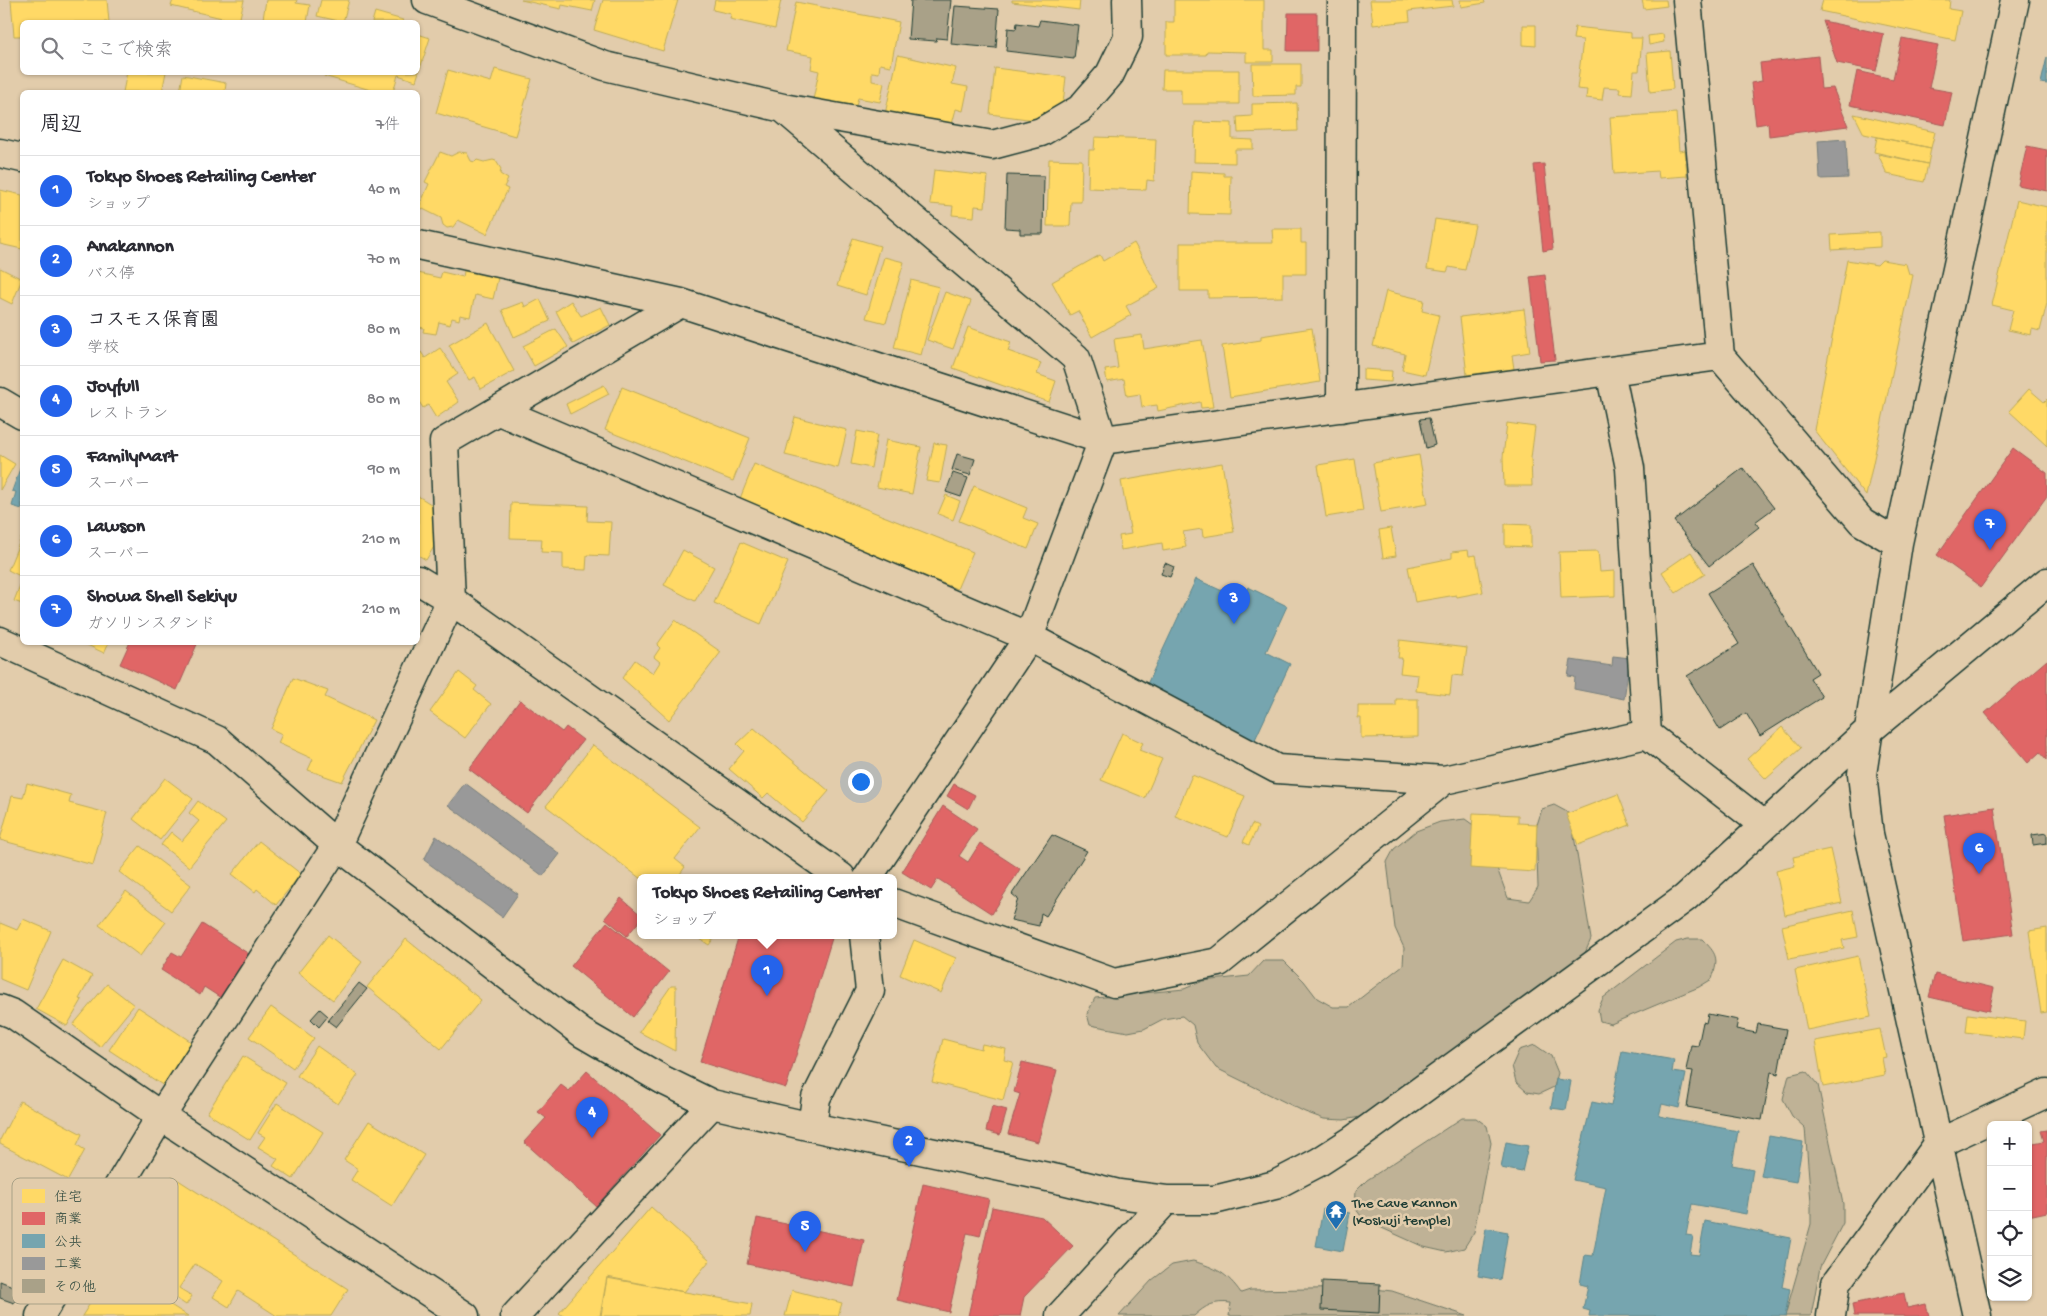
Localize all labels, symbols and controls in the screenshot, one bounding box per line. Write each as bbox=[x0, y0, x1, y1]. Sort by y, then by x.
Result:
search box bbox=[20, 20, 420, 75]
icon: search bbox=[38, 34, 66, 62]
text: ここで検索 bbox=[78, 40, 173, 63]
text: 周辺 bbox=[40, 114, 82, 139]
text: 7件 bbox=[376, 117, 400, 136]
text: Tokyo Shoes Retailing Center bbox=[87, 166, 315, 189]
text: 1 bbox=[53, 181, 59, 200]
text: 40 m bbox=[368, 181, 400, 200]
text: ショップ bbox=[87, 196, 150, 215]
text: Anakannon bbox=[87, 236, 174, 259]
text: 2 bbox=[52, 251, 60, 270]
text: 70 m bbox=[367, 251, 400, 270]
text: バス停 bbox=[87, 266, 135, 285]
text: コスモス保育園 bbox=[87, 310, 219, 333]
text: 3 bbox=[52, 321, 60, 340]
text: 80 m bbox=[367, 321, 400, 340]
text: 学校 bbox=[87, 340, 119, 359]
text: Joyfull bbox=[87, 376, 139, 399]
text: 4 bbox=[52, 391, 60, 410]
text: 80 m bbox=[367, 391, 400, 410]
text: レストラン bbox=[87, 406, 168, 425]
text: FamilyMart bbox=[87, 446, 177, 469]
text: 5 bbox=[52, 461, 60, 480]
text: 90 m bbox=[368, 461, 400, 480]
text: スーパー bbox=[87, 476, 150, 495]
pin: 7 bbox=[1974, 509, 2006, 550]
text: Lawson bbox=[87, 516, 145, 539]
text: 6 bbox=[52, 531, 60, 550]
text: 210 m bbox=[361, 531, 400, 550]
text: スーパー bbox=[87, 546, 150, 565]
pin: 3 bbox=[1218, 583, 1250, 624]
text: Showa Shell Sekiyu bbox=[87, 586, 237, 609]
text: 7 bbox=[52, 601, 60, 620]
text: 210 m bbox=[361, 601, 400, 620]
text: ガソリンスタンド bbox=[87, 616, 215, 635]
your location bbox=[848, 769, 874, 795]
pin: 6 bbox=[1963, 833, 1995, 874]
popup bbox=[637, 874, 897, 939]
text: Tokyo Shoes Retailing Center bbox=[653, 882, 881, 905]
text: ショップ bbox=[653, 912, 716, 931]
pin: 1 bbox=[751, 955, 783, 996]
pin: 4 bbox=[576, 1097, 608, 1138]
map controls bbox=[1987, 1121, 2032, 1301]
button: + bbox=[1987, 1121, 2032, 1166]
pin: 2 bbox=[893, 1126, 925, 1167]
button: − bbox=[1987, 1166, 2032, 1211]
legend bbox=[12, 1178, 178, 1304]
text: 住宅 bbox=[54, 1190, 82, 1207]
place label: The Cave Kannon (Koshuji temple) bbox=[1351, 1195, 1457, 1230]
temple icon: The Cave Kannon (Koshuji temple) bbox=[1324, 1199, 1348, 1230]
pin: 5 bbox=[789, 1211, 821, 1252]
button: locate bbox=[1987, 1211, 2032, 1256]
text: 商業 bbox=[54, 1212, 82, 1229]
text: 公共 bbox=[54, 1235, 82, 1252]
button: layers bbox=[1987, 1256, 2032, 1301]
text: 工業 bbox=[54, 1257, 82, 1274]
text: その他 bbox=[54, 1280, 96, 1297]

